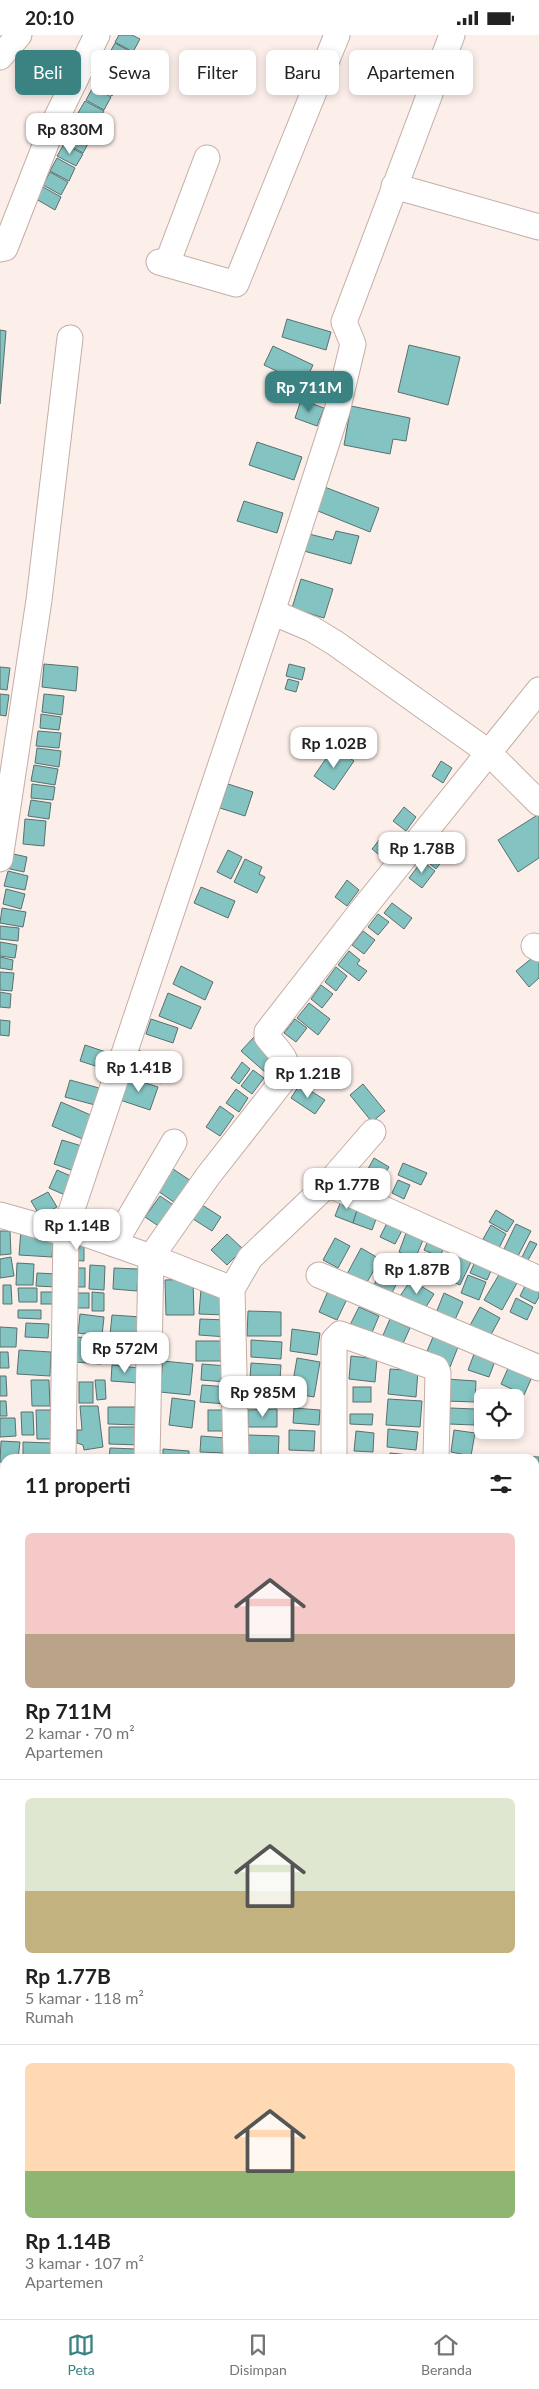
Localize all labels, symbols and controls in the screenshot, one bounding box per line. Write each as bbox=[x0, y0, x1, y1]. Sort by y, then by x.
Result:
text: 20:10 bbox=[25, 6, 74, 29]
chip: Beli bbox=[15, 50, 81, 95]
chip: Sewa bbox=[91, 50, 169, 95]
chip: Filter bbox=[179, 50, 256, 95]
chip: Baru bbox=[266, 50, 339, 95]
chip: Apartemen bbox=[349, 50, 473, 95]
pin: Rp 830M bbox=[24, 113, 116, 155]
text: Rp 830M bbox=[37, 119, 103, 138]
pin: Rp 711M bbox=[263, 371, 355, 413]
text: Rp 711M bbox=[276, 377, 342, 396]
pin: Rp 1.02B bbox=[282, 727, 386, 769]
text: Rp 1.02B bbox=[301, 733, 367, 752]
pin: Rp 1.78B bbox=[370, 831, 474, 874]
text: Rp 1.78B bbox=[389, 838, 455, 857]
pin: Rp 1.41B bbox=[87, 1051, 191, 1093]
text: Rp 1.41B bbox=[106, 1057, 172, 1076]
pin: Rp 1.21B bbox=[256, 1057, 360, 1099]
text: Rp 1.21B bbox=[275, 1063, 341, 1082]
pin: Rp 1.77B bbox=[295, 1167, 399, 1210]
text: Rp 1.77B bbox=[314, 1174, 380, 1193]
pin: Rp 1.14B bbox=[25, 1209, 129, 1251]
text: Rp 1.14B bbox=[44, 1215, 110, 1234]
pin: Rp 1.87B bbox=[365, 1253, 469, 1295]
text: Rp 1.87B bbox=[384, 1259, 450, 1278]
pin: Rp 572M bbox=[79, 1331, 171, 1374]
text: Rp 572M bbox=[92, 1338, 158, 1357]
pin: Rp 985M bbox=[217, 1375, 309, 1418]
text: Rp 985M bbox=[230, 1382, 296, 1401]
map controls bbox=[474, 1389, 524, 1439]
button: locate bbox=[474, 1389, 524, 1439]
icon: filters bbox=[487, 1470, 515, 1498]
text: 11 properti bbox=[25, 1472, 130, 1497]
icon: home bbox=[225, 1565, 315, 1655]
text: Rp 711M bbox=[25, 1698, 112, 1723]
text: 2 kamar · 70 m² bbox=[25, 1723, 135, 1742]
text: Apartemen bbox=[25, 1742, 103, 1761]
icon: home bbox=[225, 1831, 315, 1921]
text: Rp 1.77B bbox=[25, 1963, 111, 1988]
text: 5 kamar · 118 m² bbox=[25, 1988, 144, 2007]
text: Rumah bbox=[25, 2007, 74, 2026]
icon: home bbox=[225, 2096, 315, 2186]
text: Rp 1.14B bbox=[25, 2228, 111, 2253]
text: 3 kamar · 107 m² bbox=[25, 2253, 144, 2272]
text: Apartemen bbox=[25, 2272, 103, 2291]
tab: Peta bbox=[67, 2331, 95, 2378]
tab: Disimpan bbox=[229, 2331, 287, 2378]
tab: Beranda bbox=[421, 2331, 472, 2378]

